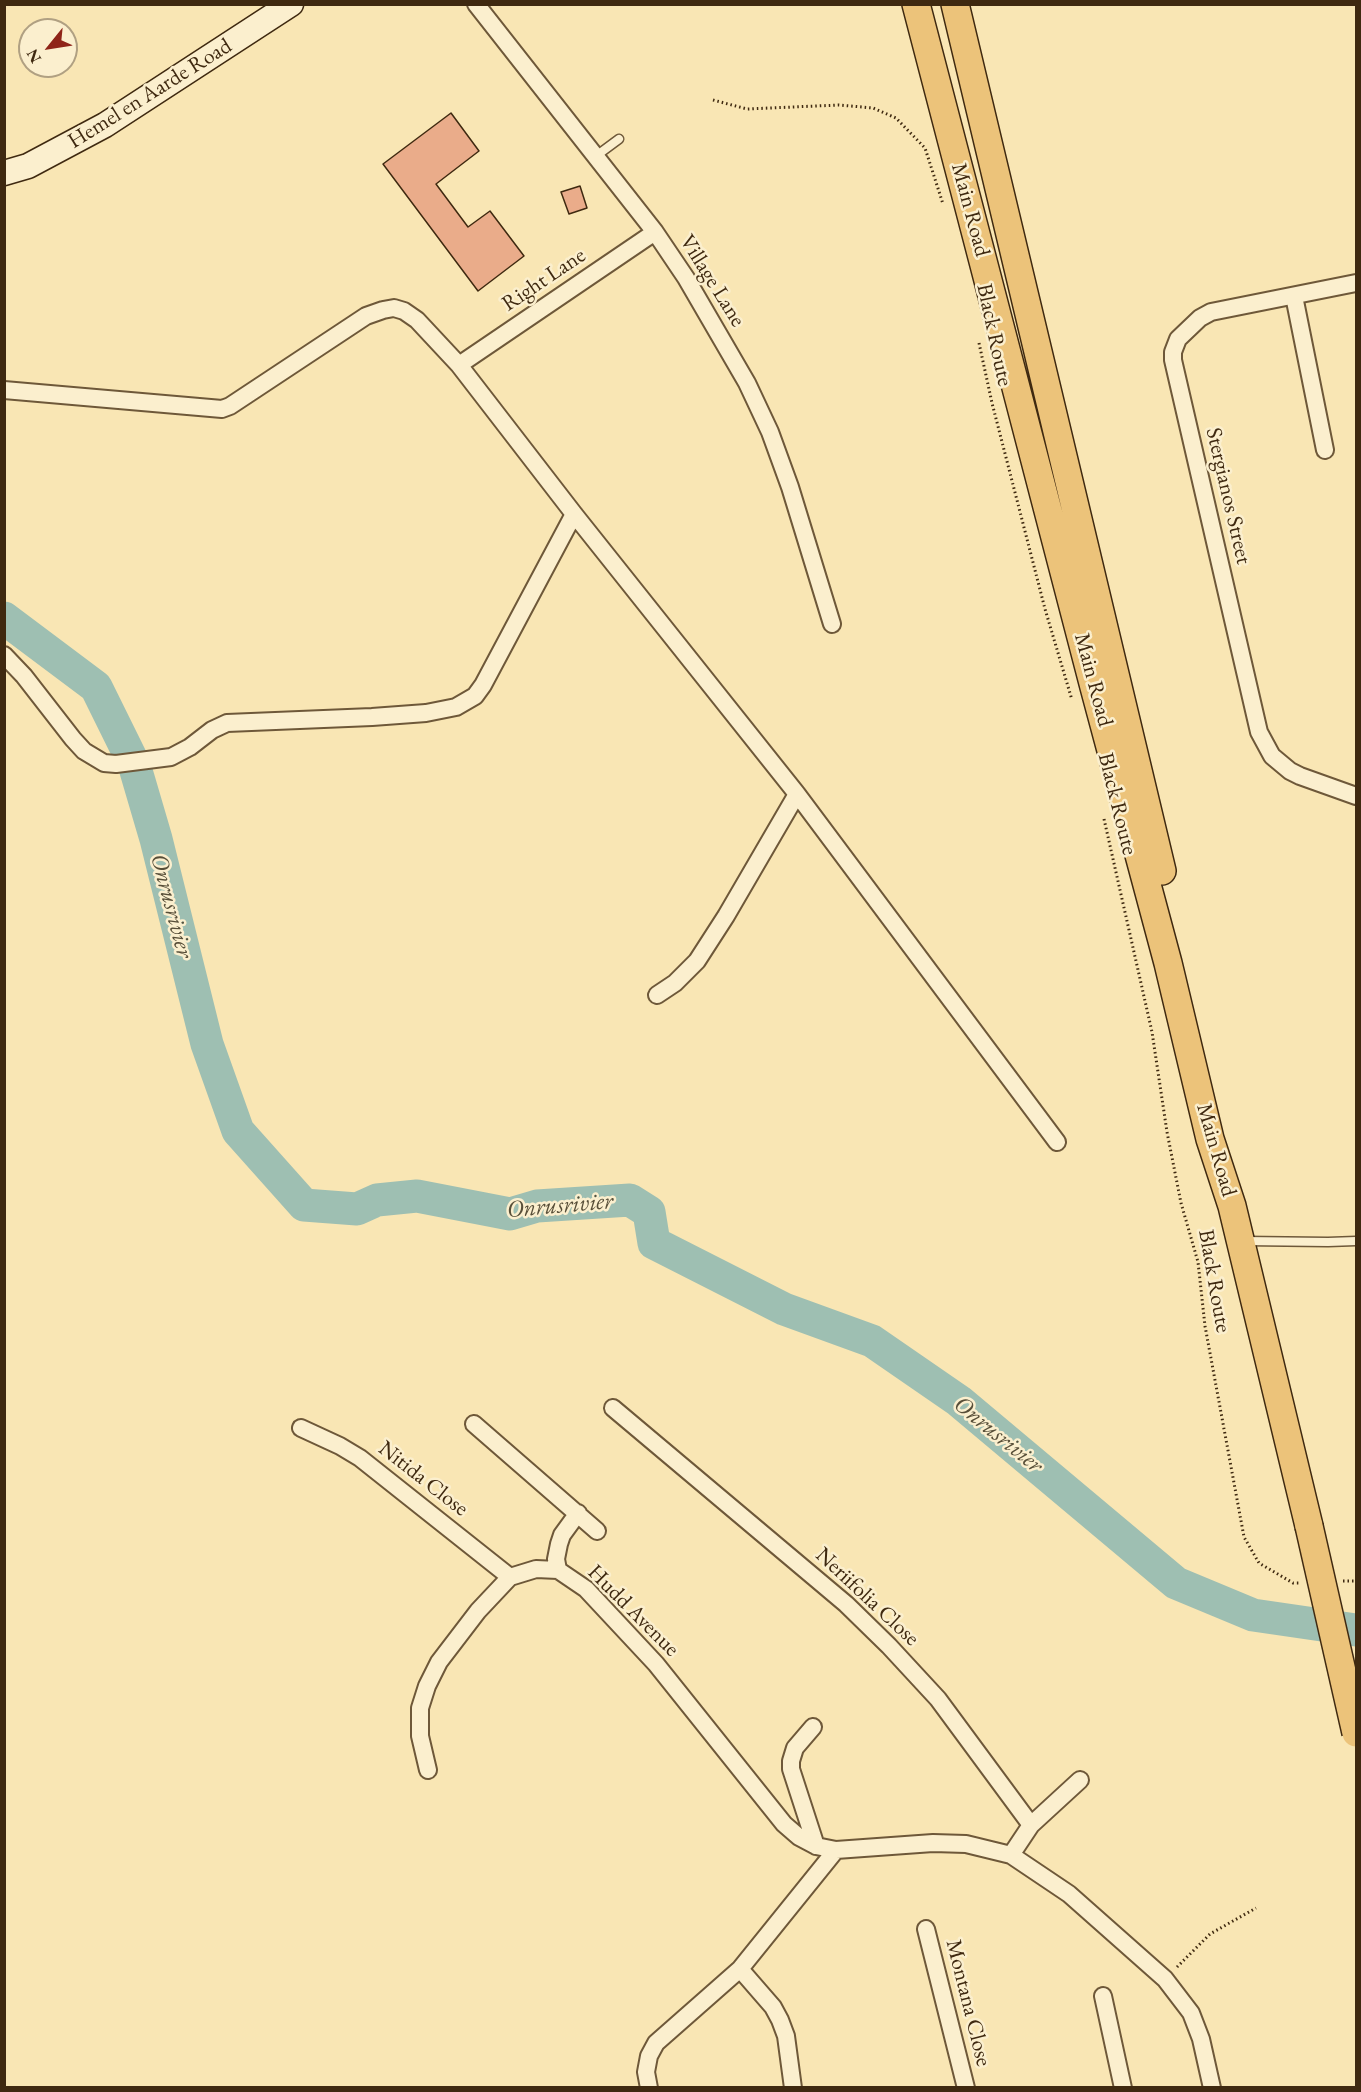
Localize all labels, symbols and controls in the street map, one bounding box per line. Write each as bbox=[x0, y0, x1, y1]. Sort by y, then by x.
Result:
north arrow bbox=[18, 18, 78, 78]
street label: Hemel en Aarde Road bbox=[63, 33, 237, 155]
text: N bbox=[21, 45, 46, 67]
street label: Main Road bbox=[945, 160, 995, 260]
street label: Village Lane bbox=[673, 230, 751, 332]
street label: Right Lane bbox=[497, 242, 591, 318]
street label: Black Route bbox=[970, 281, 1018, 389]
street label: Stergianos Street bbox=[1199, 425, 1257, 567]
street label: Main Road bbox=[1068, 630, 1118, 730]
street label: Black Route bbox=[1092, 750, 1142, 858]
water label: Onrusrivier bbox=[143, 851, 199, 961]
street label: Main Road bbox=[1190, 1100, 1242, 1200]
water label: Onrusrivier bbox=[506, 1187, 614, 1225]
street label: Black Route bbox=[1192, 1227, 1236, 1335]
water label: Onrusrivier bbox=[948, 1390, 1048, 1480]
street label: Nitida Close bbox=[373, 1436, 473, 1522]
street label: Neriifolia Close bbox=[810, 1542, 924, 1652]
street label: Hudd Avenue bbox=[582, 1560, 684, 1662]
street label: Montana Close bbox=[939, 1937, 997, 2069]

